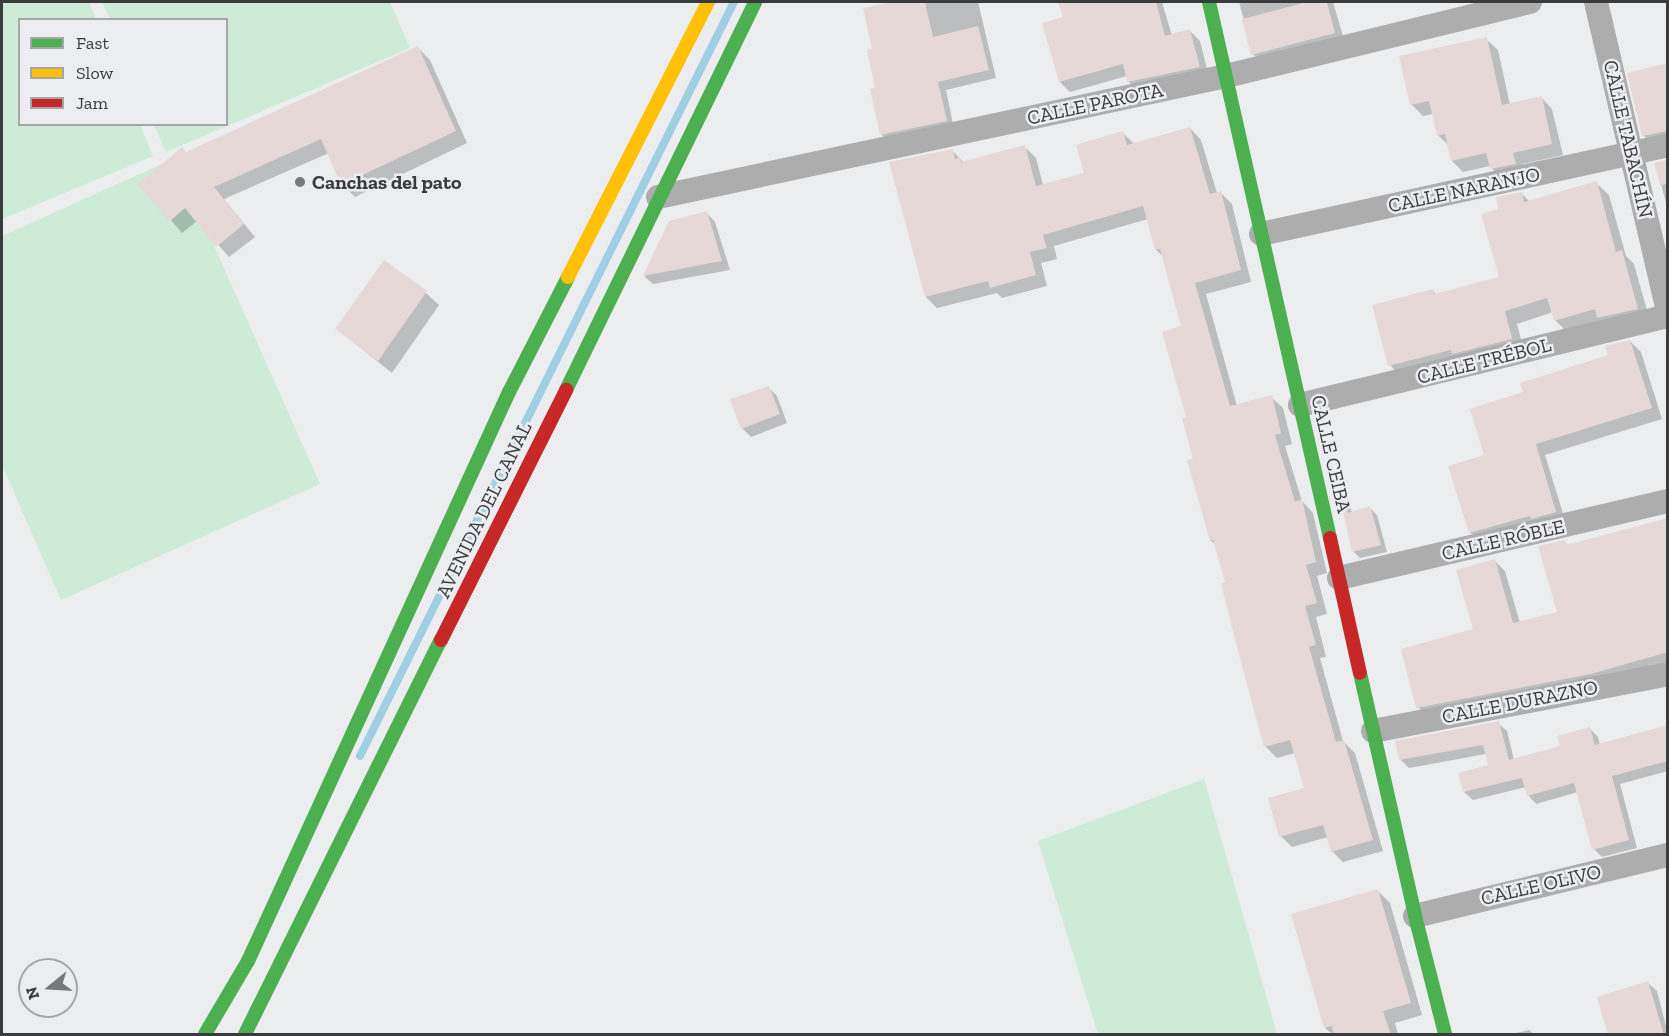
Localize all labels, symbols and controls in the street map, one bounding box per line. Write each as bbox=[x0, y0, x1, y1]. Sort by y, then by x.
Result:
legend bbox=[18, 18, 228, 126]
text: Fast bbox=[76, 32, 109, 54]
street label: CALLE TABACHÍN bbox=[1598, 58, 1658, 220]
text: Slow bbox=[76, 62, 113, 84]
street label: CALLE PAROTA bbox=[1025, 78, 1165, 130]
text: Jam bbox=[76, 92, 108, 114]
street label: CALLE NARANJO bbox=[1386, 162, 1542, 218]
place label: Canchas del pato bbox=[312, 170, 461, 194]
marker: Canchas del pato bbox=[293, 175, 307, 189]
street label: CALLE TRÉBOL bbox=[1414, 333, 1554, 389]
street label: CALLE CEIBA bbox=[1306, 393, 1356, 515]
street label: AVENIDA DEL CANAL bbox=[431, 418, 537, 602]
street label: CALLE RÓBLE bbox=[1439, 514, 1567, 566]
street label: CALLE DURAZNO bbox=[1440, 675, 1600, 729]
street label: CALLE OLIVO bbox=[1479, 860, 1603, 910]
north arrow bbox=[18, 958, 78, 1018]
text: N bbox=[21, 984, 43, 1002]

